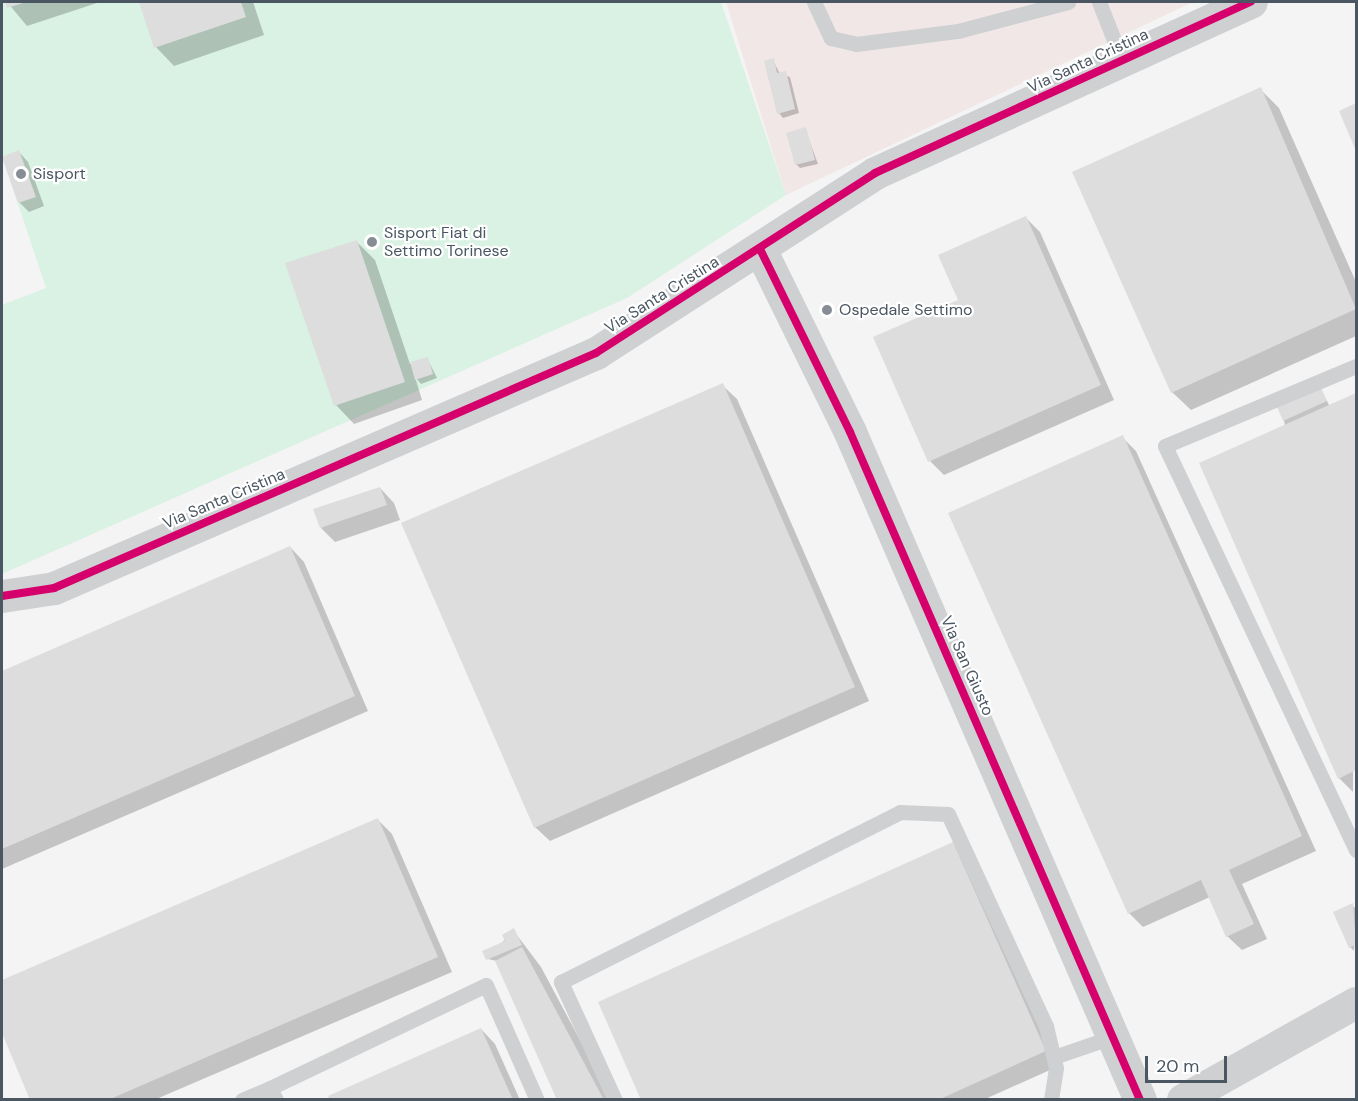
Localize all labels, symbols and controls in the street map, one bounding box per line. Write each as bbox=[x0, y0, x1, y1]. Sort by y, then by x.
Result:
street label: Via Santa Cristina bbox=[1025, 25, 1151, 97]
place label: Sisport bbox=[33, 164, 86, 184]
marker: Sisport bbox=[14, 167, 28, 181]
place label: Sisport Fiat di Settimo Torinese bbox=[384, 223, 509, 261]
marker: Sisport Fiat di Settimo Torinese bbox=[365, 235, 379, 249]
street label: Via Santa Cristina bbox=[601, 252, 723, 338]
place label: Ospedale Settimo bbox=[839, 300, 972, 320]
marker: Ospedale Settimo bbox=[820, 303, 834, 317]
street label: Via Santa Cristina bbox=[160, 465, 288, 533]
street label: Via San Giusto bbox=[936, 613, 998, 719]
scale bar bbox=[1148, 1044, 1230, 1082]
text: 20 m bbox=[1156, 1054, 1199, 1078]

